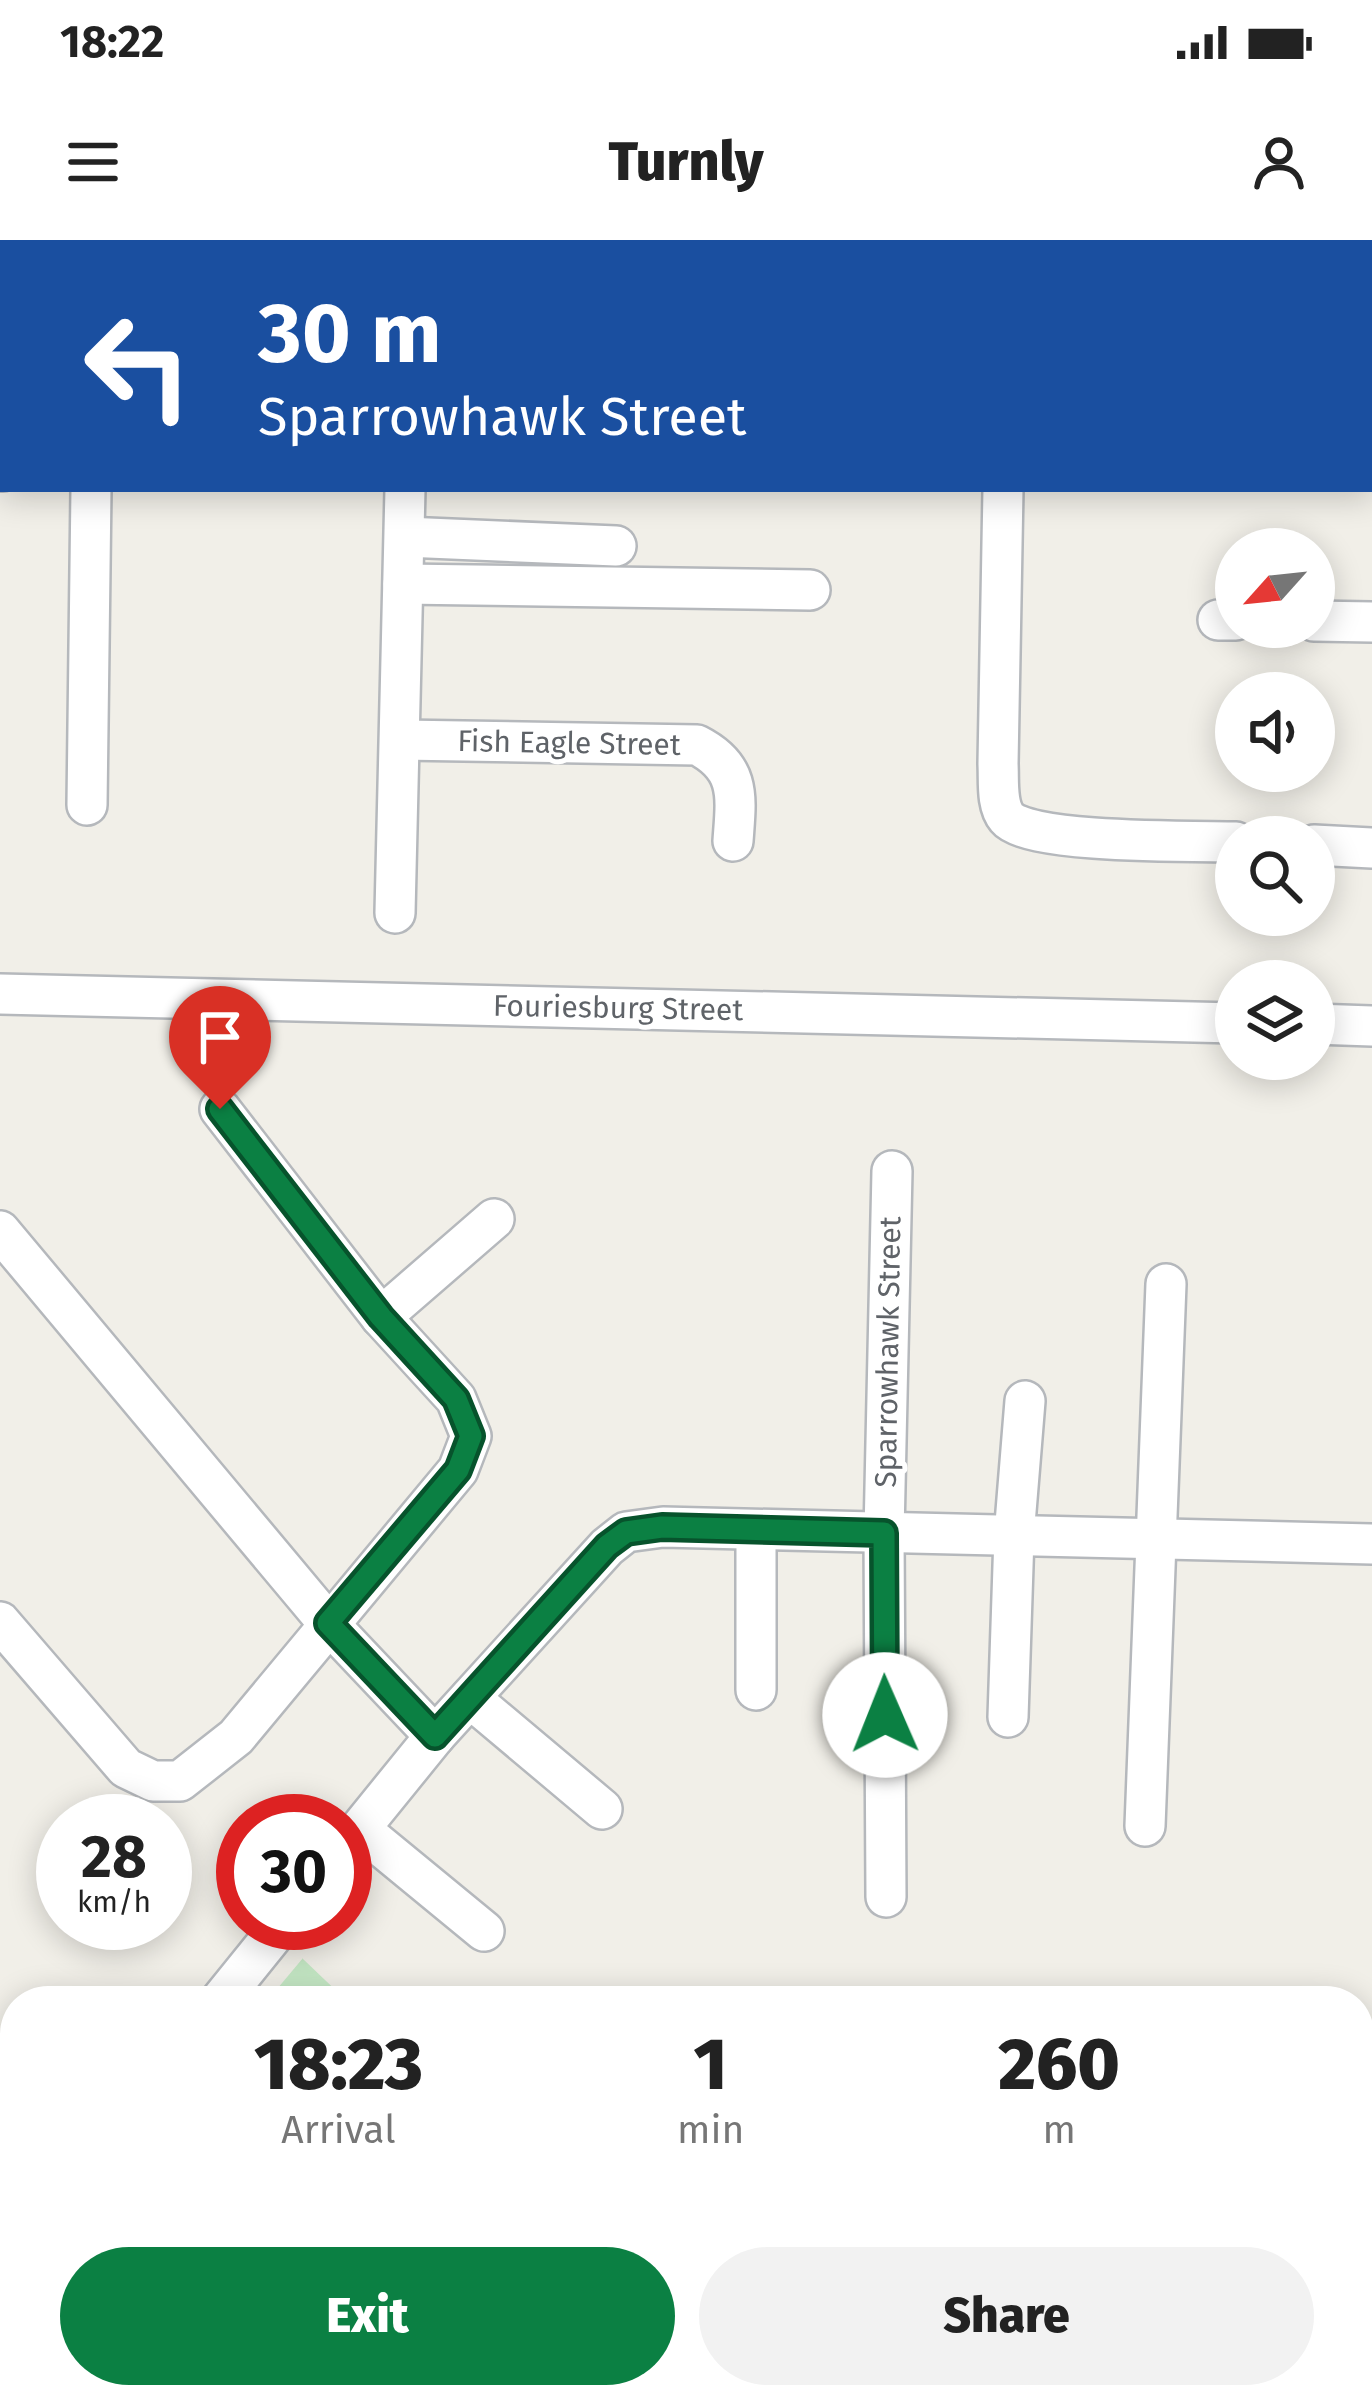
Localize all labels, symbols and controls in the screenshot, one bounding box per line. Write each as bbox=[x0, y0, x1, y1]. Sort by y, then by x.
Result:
text: 18:22 bbox=[60, 15, 164, 69]
icon: menu bbox=[60, 129, 126, 195]
icon: person bbox=[1246, 129, 1312, 195]
text: Turnly bbox=[608, 130, 764, 194]
text: 30 m bbox=[258, 283, 442, 384]
icon: left bbox=[60, 288, 216, 444]
text: Sparrowhawk Street bbox=[258, 385, 747, 449]
north arrow bbox=[1215, 528, 1335, 648]
map controls bbox=[1215, 528, 1335, 1080]
button: sound bbox=[1215, 672, 1335, 792]
street label: Fish Eagle Street bbox=[457, 723, 681, 763]
button: search bbox=[1215, 816, 1335, 936]
button: layers bbox=[1215, 960, 1335, 1080]
pin bbox=[169, 986, 271, 1109]
street label: Fouriesburg Street bbox=[492, 988, 744, 1028]
icon: arrive bbox=[187, 1004, 253, 1070]
street label: Sparrowhawk Street bbox=[868, 1216, 908, 1488]
position arrow bbox=[822, 1652, 948, 1778]
speed limit sign: 30 bbox=[216, 1794, 372, 1950]
text: 28 bbox=[81, 1821, 147, 1893]
text: km/h bbox=[77, 1884, 151, 1920]
text: 18:23 bbox=[254, 2022, 423, 2108]
text: 1 bbox=[694, 2022, 728, 2108]
text: 260 bbox=[998, 2022, 1120, 2108]
text: Arrival bbox=[281, 2107, 396, 2153]
text: min bbox=[677, 2107, 744, 2153]
text: m bbox=[1042, 2107, 1076, 2153]
button: Exit bbox=[60, 2247, 675, 2385]
button: Share bbox=[699, 2247, 1314, 2385]

